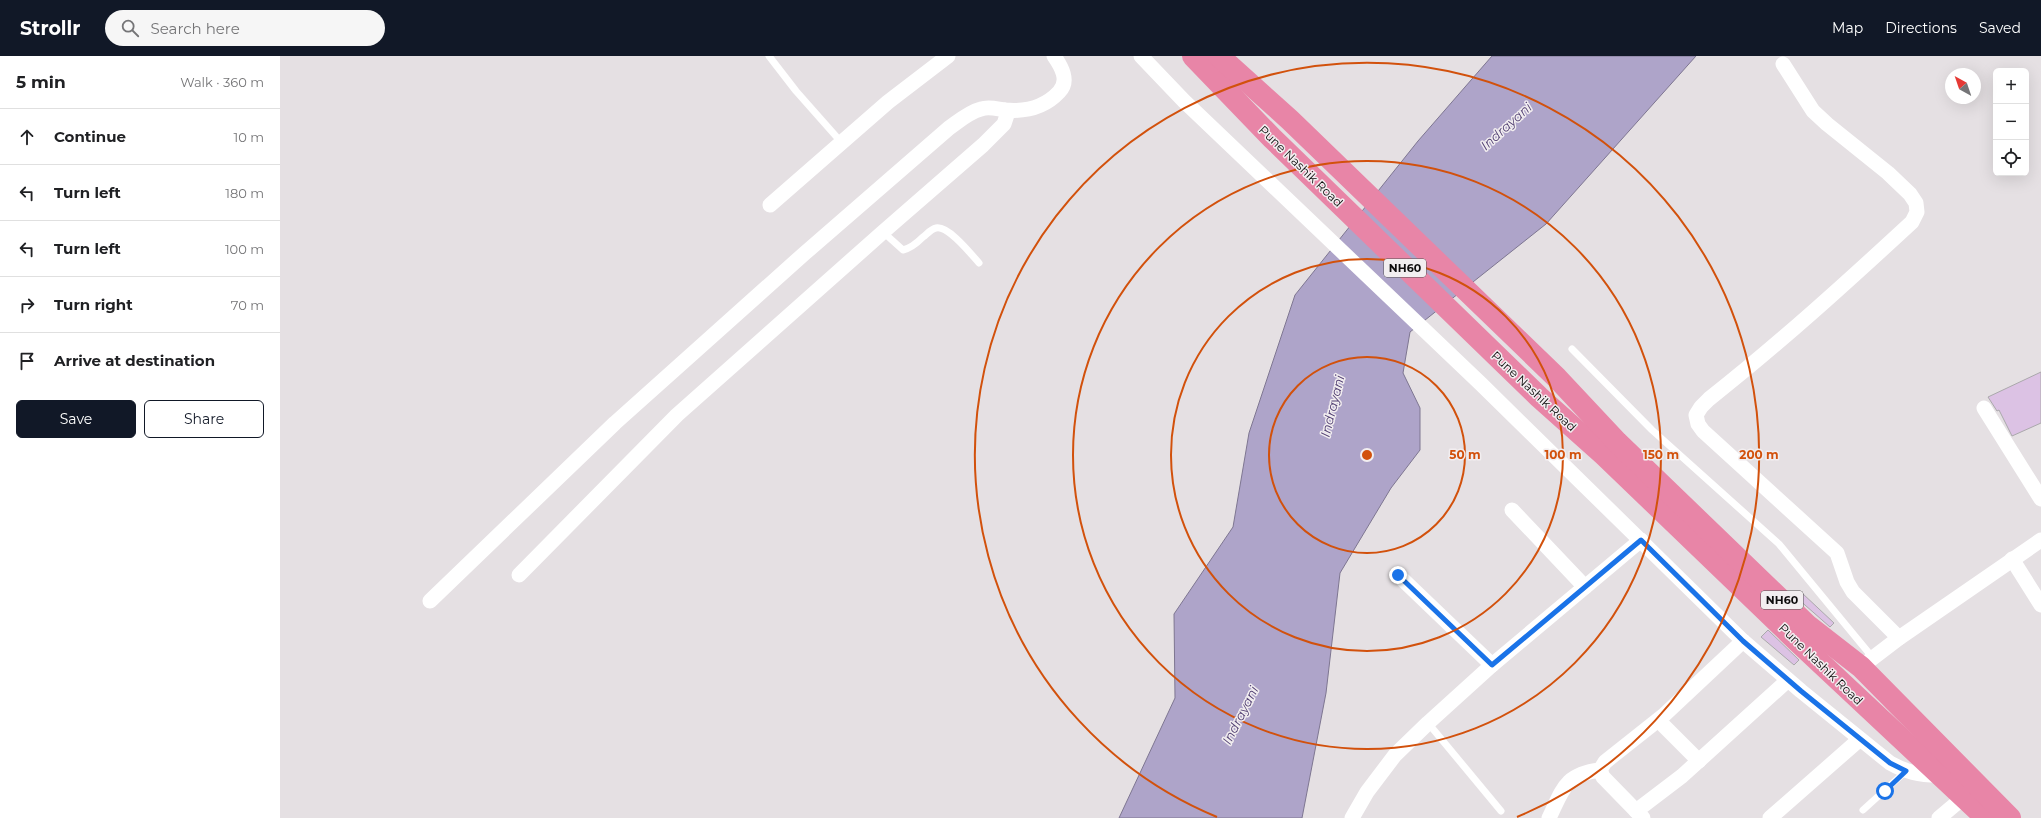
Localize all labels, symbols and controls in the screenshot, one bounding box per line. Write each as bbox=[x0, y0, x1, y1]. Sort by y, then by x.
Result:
search box bbox=[105, 10, 385, 46]
text: Strollr bbox=[20, 17, 81, 40]
icon: search bbox=[119, 17, 141, 39]
text: Search here bbox=[151, 19, 240, 38]
text: Map bbox=[1832, 19, 1863, 37]
text: Directions bbox=[1885, 19, 1957, 37]
text: Saved bbox=[1979, 19, 2021, 37]
north arrow bbox=[1945, 68, 1981, 104]
map controls bbox=[1993, 68, 2029, 176]
button: + bbox=[1993, 68, 2029, 104]
text: 5 min bbox=[16, 72, 66, 92]
text: Walk · 360 m bbox=[180, 74, 264, 90]
water label: Indrayani bbox=[1477, 99, 1535, 153]
button: − bbox=[1993, 104, 2029, 140]
street label: Pune Nashik Road bbox=[1256, 122, 1346, 210]
icon: ahead bbox=[16, 126, 38, 148]
text: Continue bbox=[54, 127, 126, 146]
text: 10 m bbox=[234, 129, 264, 145]
button: locate bbox=[1993, 140, 2029, 176]
icon: left bbox=[16, 182, 38, 204]
text: Turn left bbox=[54, 183, 121, 202]
text: 180 m bbox=[225, 185, 264, 201]
icon: left bbox=[16, 238, 38, 260]
text: Turn left bbox=[54, 239, 121, 258]
text: 100 m bbox=[225, 241, 264, 257]
road number: NH60 bbox=[1384, 259, 1426, 277]
icon: right bbox=[16, 294, 38, 316]
text: Turn right bbox=[54, 295, 133, 314]
text: 70 m bbox=[231, 297, 264, 313]
street label: Pune Nashik Road bbox=[1488, 348, 1580, 434]
icon: arrive bbox=[16, 350, 38, 372]
text: Arrive at destination bbox=[54, 351, 215, 370]
water label: Indrayani bbox=[1317, 373, 1348, 439]
button: Save bbox=[16, 400, 136, 438]
button: Share bbox=[144, 400, 264, 438]
text: 50 m bbox=[1449, 447, 1481, 462]
text: 100 m bbox=[1545, 447, 1581, 462]
text: 150 m bbox=[1643, 447, 1679, 462]
text: 200 m bbox=[1739, 447, 1779, 462]
centre of rings bbox=[1360, 448, 1374, 462]
route end bbox=[1389, 566, 1407, 584]
road number: NH60 bbox=[1761, 591, 1803, 609]
street label: Pune Nashik Road bbox=[1776, 620, 1866, 708]
water label: Indrayani bbox=[1219, 683, 1262, 747]
route start bbox=[1876, 782, 1894, 800]

